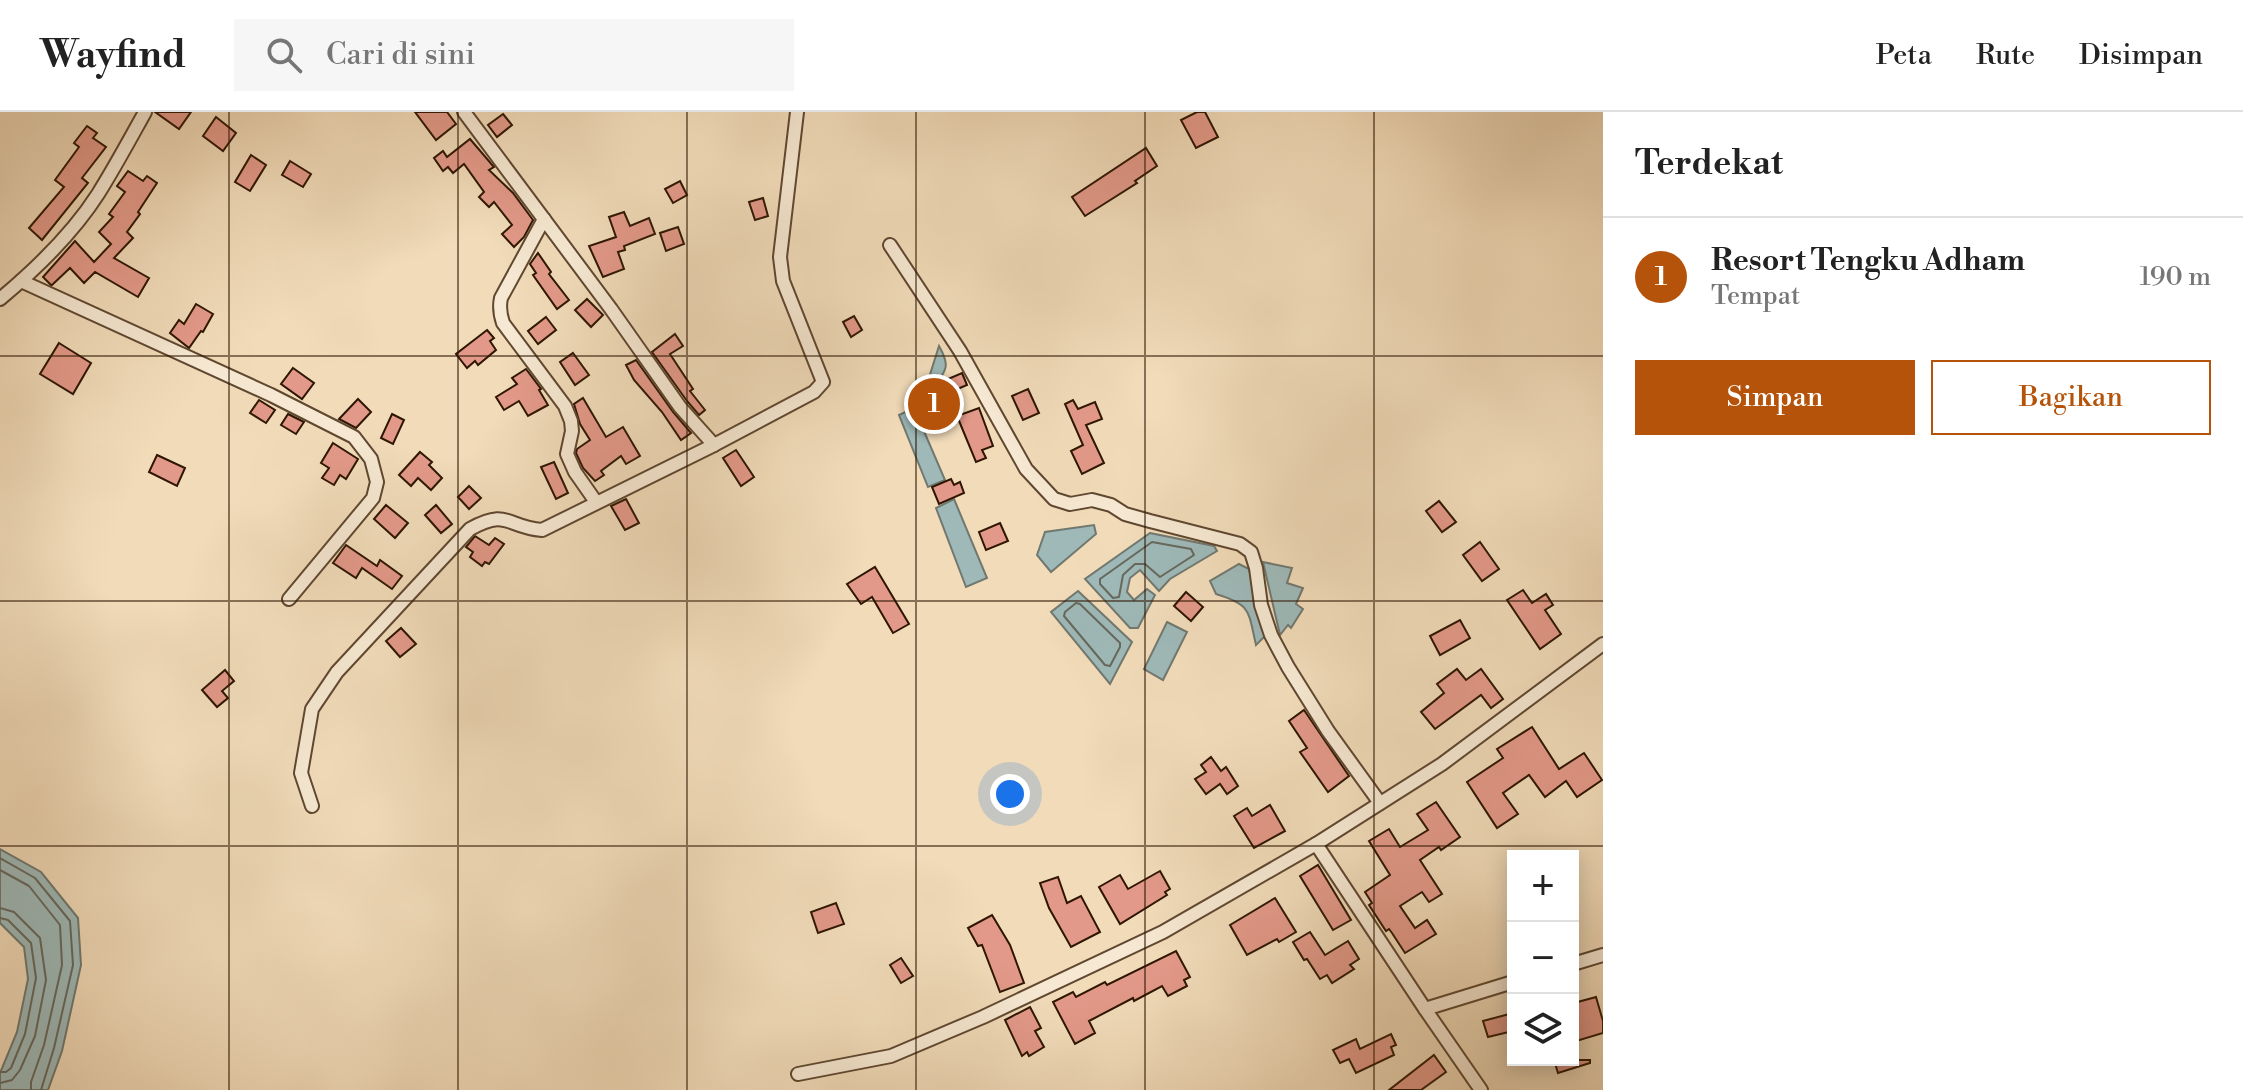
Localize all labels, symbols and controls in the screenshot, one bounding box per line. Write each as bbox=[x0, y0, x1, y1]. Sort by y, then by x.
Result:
search box bbox=[234, 19, 794, 91]
text: Wayfind bbox=[40, 32, 186, 79]
icon: search bbox=[262, 33, 306, 77]
text: Cari di sini bbox=[326, 36, 475, 74]
text: Peta bbox=[1876, 38, 1932, 73]
text: Rute bbox=[1976, 38, 2035, 73]
text: Disimpan bbox=[2079, 38, 2203, 73]
text: Terdekat bbox=[1635, 143, 1783, 185]
text: Resort Tengku Adham bbox=[1711, 242, 2025, 280]
text: 1 bbox=[1655, 261, 1667, 293]
text: 190 m bbox=[2140, 261, 2211, 293]
text: Tempat bbox=[1711, 280, 1800, 312]
button: Simpan bbox=[1635, 360, 1915, 435]
button: Bagikan bbox=[1931, 360, 2211, 435]
pin: 1 bbox=[908, 374, 960, 434]
your location bbox=[990, 774, 1030, 814]
map controls bbox=[1507, 850, 1579, 1066]
button: + bbox=[1507, 850, 1579, 922]
button: − bbox=[1507, 922, 1579, 994]
button: layers bbox=[1507, 994, 1579, 1066]

